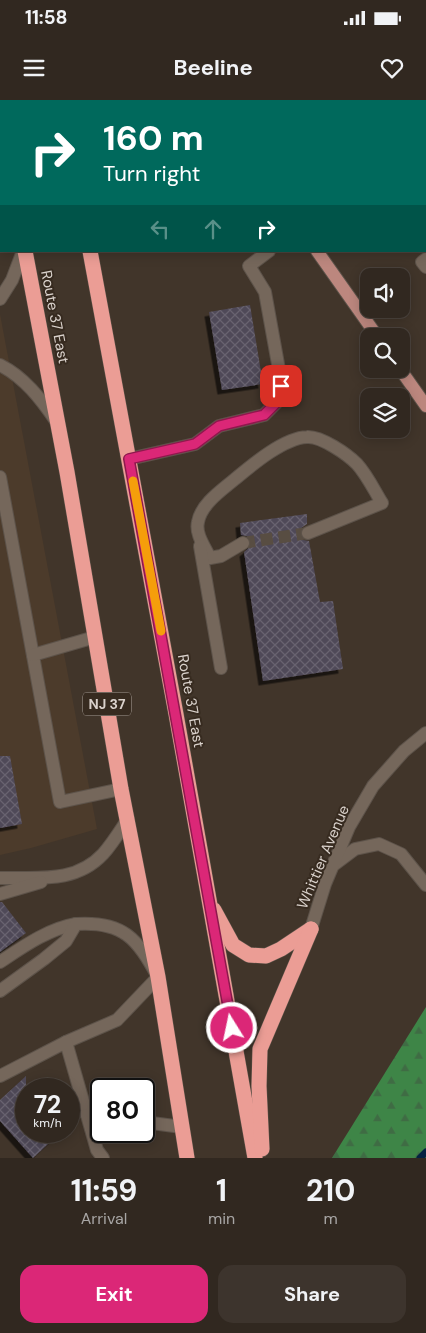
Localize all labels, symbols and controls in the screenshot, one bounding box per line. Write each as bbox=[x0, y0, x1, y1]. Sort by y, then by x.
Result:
text: 11:58 bbox=[25, 5, 68, 30]
text: Beeline bbox=[173, 53, 253, 82]
icon: menu bbox=[20, 54, 48, 82]
icon: heart bbox=[378, 54, 406, 82]
text: 160 m bbox=[103, 115, 204, 161]
icon: right bbox=[20, 120, 85, 185]
text: Turn right bbox=[103, 159, 200, 188]
icon: left bbox=[146, 215, 174, 243]
icon: ahead bbox=[199, 215, 227, 243]
icon: right bbox=[252, 215, 280, 243]
map controls bbox=[360, 268, 410, 438]
button: sound bbox=[360, 268, 410, 318]
street label: Route 37 East bbox=[36, 269, 74, 365]
button: search bbox=[360, 328, 410, 378]
pin bbox=[260, 365, 302, 407]
icon: arrive bbox=[267, 372, 295, 400]
button: layers bbox=[360, 388, 410, 438]
street label: Route 37 East bbox=[173, 653, 209, 749]
road number: NJ 37 bbox=[83, 692, 131, 716]
street label: Whittier Avenue bbox=[292, 802, 354, 912]
position arrow bbox=[205, 1001, 257, 1053]
speed limit sign: 80 bbox=[90, 1078, 155, 1143]
text: 72 bbox=[34, 1088, 61, 1121]
text: km/h bbox=[33, 1115, 62, 1131]
text: 11:59 bbox=[71, 1171, 137, 1210]
text: 1 bbox=[216, 1171, 227, 1210]
text: 210 bbox=[306, 1171, 355, 1210]
text: Arrival bbox=[81, 1208, 127, 1229]
text: min bbox=[208, 1208, 235, 1229]
text: m bbox=[323, 1208, 338, 1229]
button: Exit bbox=[20, 1265, 208, 1323]
button: Share bbox=[218, 1265, 406, 1323]

